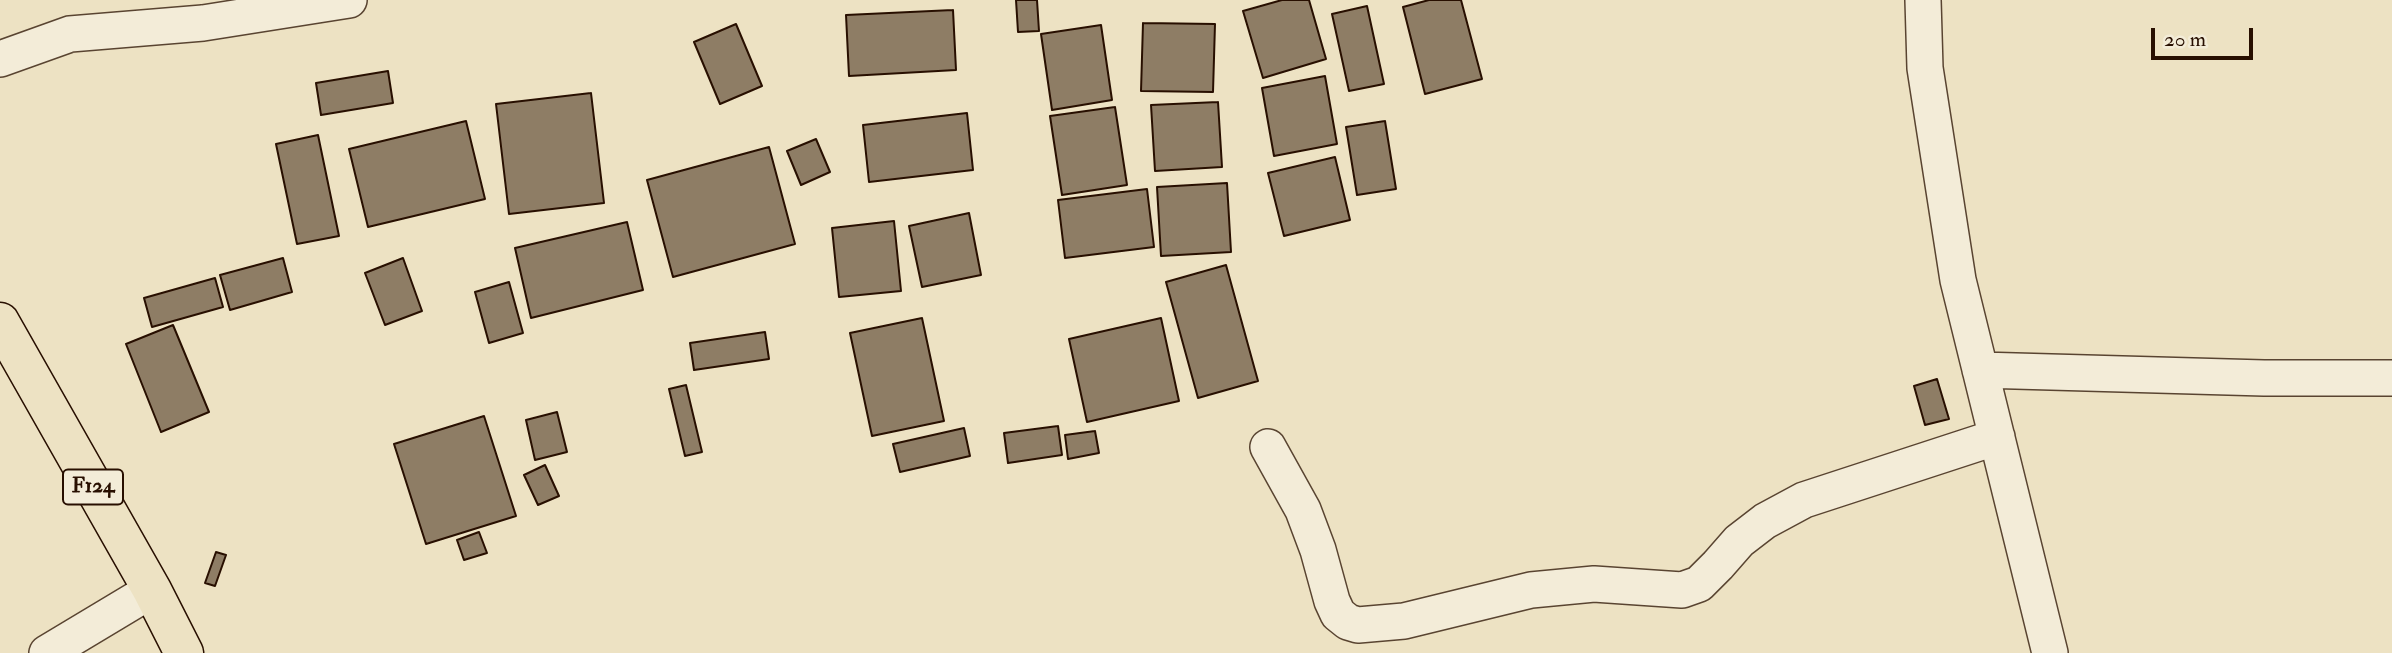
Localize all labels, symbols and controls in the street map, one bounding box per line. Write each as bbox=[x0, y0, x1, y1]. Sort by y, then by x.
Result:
scale bar bbox=[2154, 14, 2256, 58]
text: 20 m bbox=[2164, 26, 2206, 53]
road number: F124 bbox=[63, 470, 123, 504]

